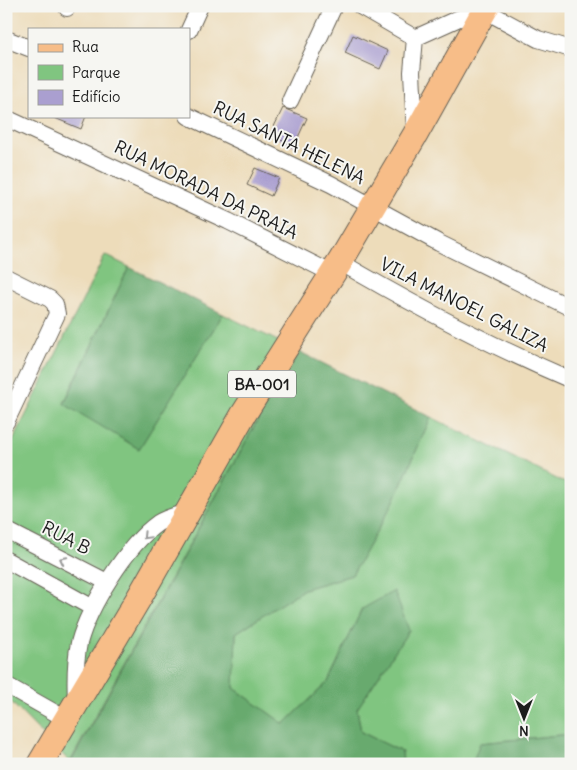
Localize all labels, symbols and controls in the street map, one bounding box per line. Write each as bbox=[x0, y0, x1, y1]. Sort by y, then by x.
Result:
legend bbox=[28, 28, 190, 118]
text: Rua bbox=[72, 37, 99, 56]
text: Parque bbox=[72, 63, 120, 82]
text: Edifício bbox=[72, 87, 120, 106]
street label: RUA SANTA HELENA bbox=[210, 96, 369, 189]
street label: RUA MORADA DA PRAIA bbox=[111, 135, 302, 244]
street label: VILA MANOEL GALIZA bbox=[376, 252, 552, 357]
road number: BA-001 bbox=[228, 370, 296, 398]
street label: RUA B bbox=[38, 516, 94, 559]
one-way arrow bbox=[143, 530, 152, 539]
one-way arrow bbox=[60, 556, 69, 566]
north arrow bbox=[500, 692, 550, 742]
text: N bbox=[519, 722, 529, 740]

